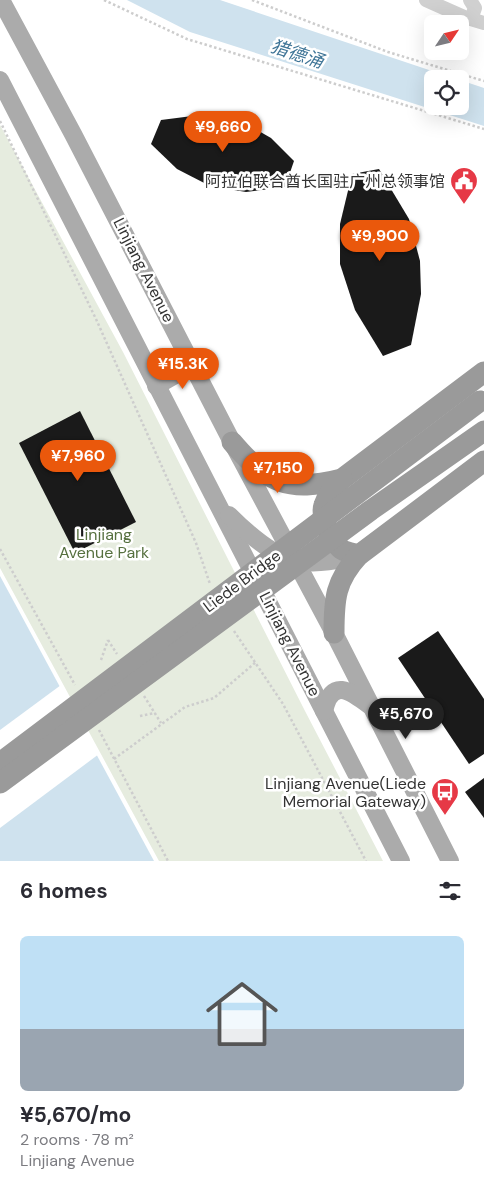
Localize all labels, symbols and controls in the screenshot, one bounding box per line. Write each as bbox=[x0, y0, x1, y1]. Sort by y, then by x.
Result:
north arrow bbox=[424, 15, 469, 60]
map controls bbox=[424, 15, 469, 115]
water label: 猎德涌 bbox=[268, 34, 328, 74]
button: locate bbox=[424, 70, 469, 115]
pin: ¥9,660 bbox=[182, 110, 264, 153]
text: ¥9,660 bbox=[195, 116, 251, 137]
public building icon: 阿拉伯联合酋长国驻广州总领事馆 bbox=[449, 166, 479, 205]
place label: 阿拉伯联合酋长国驻广州总领事馆 bbox=[205, 171, 445, 192]
street label: Linjiang Avenue bbox=[109, 214, 179, 326]
pin: ¥9,900 bbox=[339, 220, 421, 262]
text: ¥9,900 bbox=[351, 225, 409, 246]
pin: ¥15.3K bbox=[142, 348, 224, 390]
text: ¥15.3K bbox=[158, 353, 208, 374]
pin: ¥7,960 bbox=[37, 440, 119, 482]
text: ¥7,960 bbox=[51, 445, 105, 466]
pin: ¥7,150 bbox=[237, 452, 319, 494]
text: ¥7,150 bbox=[253, 457, 303, 478]
park label: Linjiang Avenue Park bbox=[59, 524, 149, 563]
street label: Liede Bridge bbox=[199, 545, 285, 617]
street label: Linjiang Avenue bbox=[255, 588, 325, 700]
pin: ¥5,670 bbox=[365, 698, 447, 740]
text: ¥5,670 bbox=[379, 703, 433, 724]
place label: Linjiang Avenue(Liede Memorial Gateway) bbox=[265, 773, 426, 812]
bus stop icon: Linjiang Avenue(Liede Memorial Gateway) bbox=[430, 777, 460, 816]
text: 6 homes bbox=[20, 877, 108, 905]
icon: filters bbox=[436, 877, 464, 905]
icon: home bbox=[197, 969, 287, 1059]
text: ¥5,670/mo bbox=[20, 1101, 131, 1129]
text: 2 rooms · 78 m² bbox=[20, 1129, 134, 1150]
text: Linjiang Avenue bbox=[20, 1150, 135, 1171]

